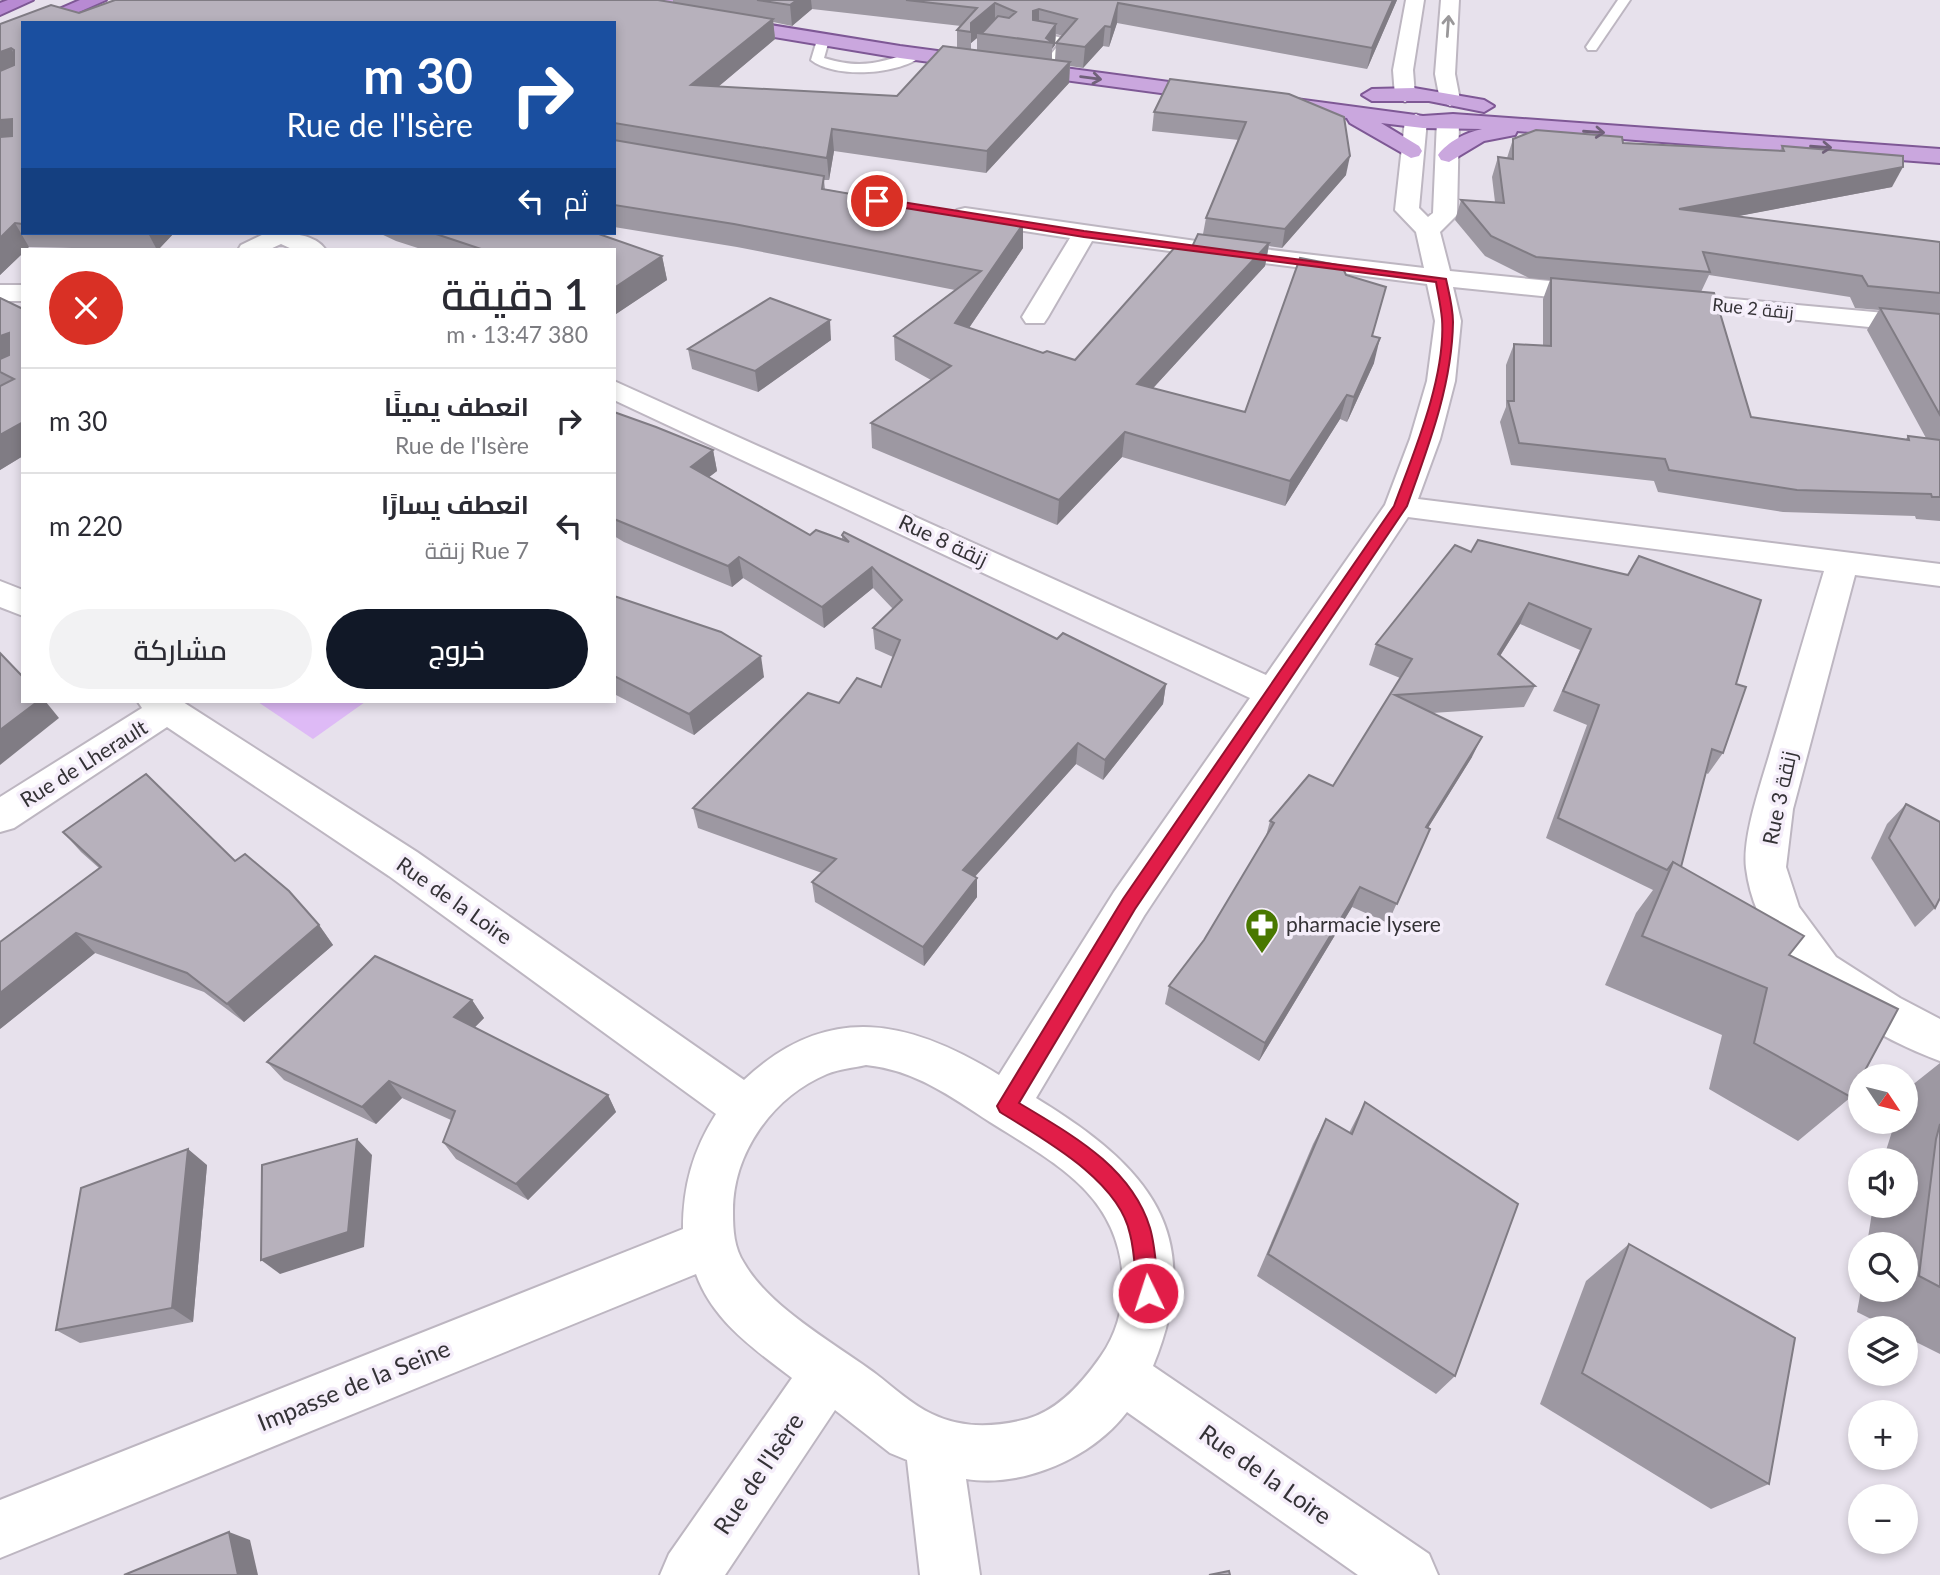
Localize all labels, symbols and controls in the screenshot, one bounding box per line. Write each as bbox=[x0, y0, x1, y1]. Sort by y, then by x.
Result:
one-way arrow bbox=[1442, 14, 1455, 37]
text: 30 m bbox=[363, 46, 473, 104]
icon: right bbox=[497, 49, 588, 140]
one-way arrow bbox=[1079, 72, 1102, 85]
text: Rue de l'Isère bbox=[286, 105, 473, 144]
one-way arrow bbox=[1583, 126, 1605, 139]
one-way arrow bbox=[1810, 141, 1832, 154]
pin bbox=[847, 171, 907, 231]
icon: left bbox=[512, 182, 550, 220]
icon: arrive bbox=[858, 182, 896, 220]
text: ثم bbox=[564, 185, 588, 217]
text: 1 دقيقة bbox=[441, 269, 588, 319]
button: close bbox=[49, 271, 123, 345]
street label: Rue 2 زنقة bbox=[1711, 293, 1795, 324]
text: 380 m · 13:47 bbox=[446, 320, 588, 348]
text: انعطف يمينًا bbox=[384, 390, 529, 422]
icon: right bbox=[550, 402, 588, 440]
text: 30 m bbox=[49, 405, 107, 437]
text: Rue de l'Isère bbox=[395, 431, 529, 459]
text: انعطف يسارًا bbox=[381, 488, 529, 520]
icon: left bbox=[550, 507, 588, 545]
street label: Rue 8 زنقة bbox=[895, 508, 992, 572]
text: 220 m bbox=[49, 510, 122, 542]
text: Rue 7 زنقة bbox=[425, 536, 529, 564]
button: مشاركة bbox=[49, 609, 312, 689]
button: خروج bbox=[326, 609, 588, 689]
street label: Rue de Lherault bbox=[15, 714, 152, 812]
street label: Rue 3 زنقة bbox=[1756, 749, 1802, 847]
street label: Rue de la Loire bbox=[392, 851, 517, 949]
pharmacy icon: pharmacie lysere bbox=[1243, 906, 1281, 955]
place label: pharmacie lysere bbox=[1286, 911, 1441, 936]
north arrow bbox=[1848, 1064, 1918, 1134]
map controls bbox=[1848, 1064, 1918, 1554]
button: sound bbox=[1848, 1148, 1918, 1218]
button: search bbox=[1848, 1232, 1918, 1302]
position arrow bbox=[1111, 1256, 1185, 1330]
button: layers bbox=[1848, 1316, 1918, 1386]
street label: Impasse de la Seine bbox=[253, 1333, 454, 1436]
button: + bbox=[1848, 1400, 1918, 1470]
street label: Rue de l'Isère bbox=[707, 1407, 809, 1539]
street label: Rue de la Loire bbox=[1194, 1418, 1337, 1530]
button: − bbox=[1848, 1484, 1918, 1554]

